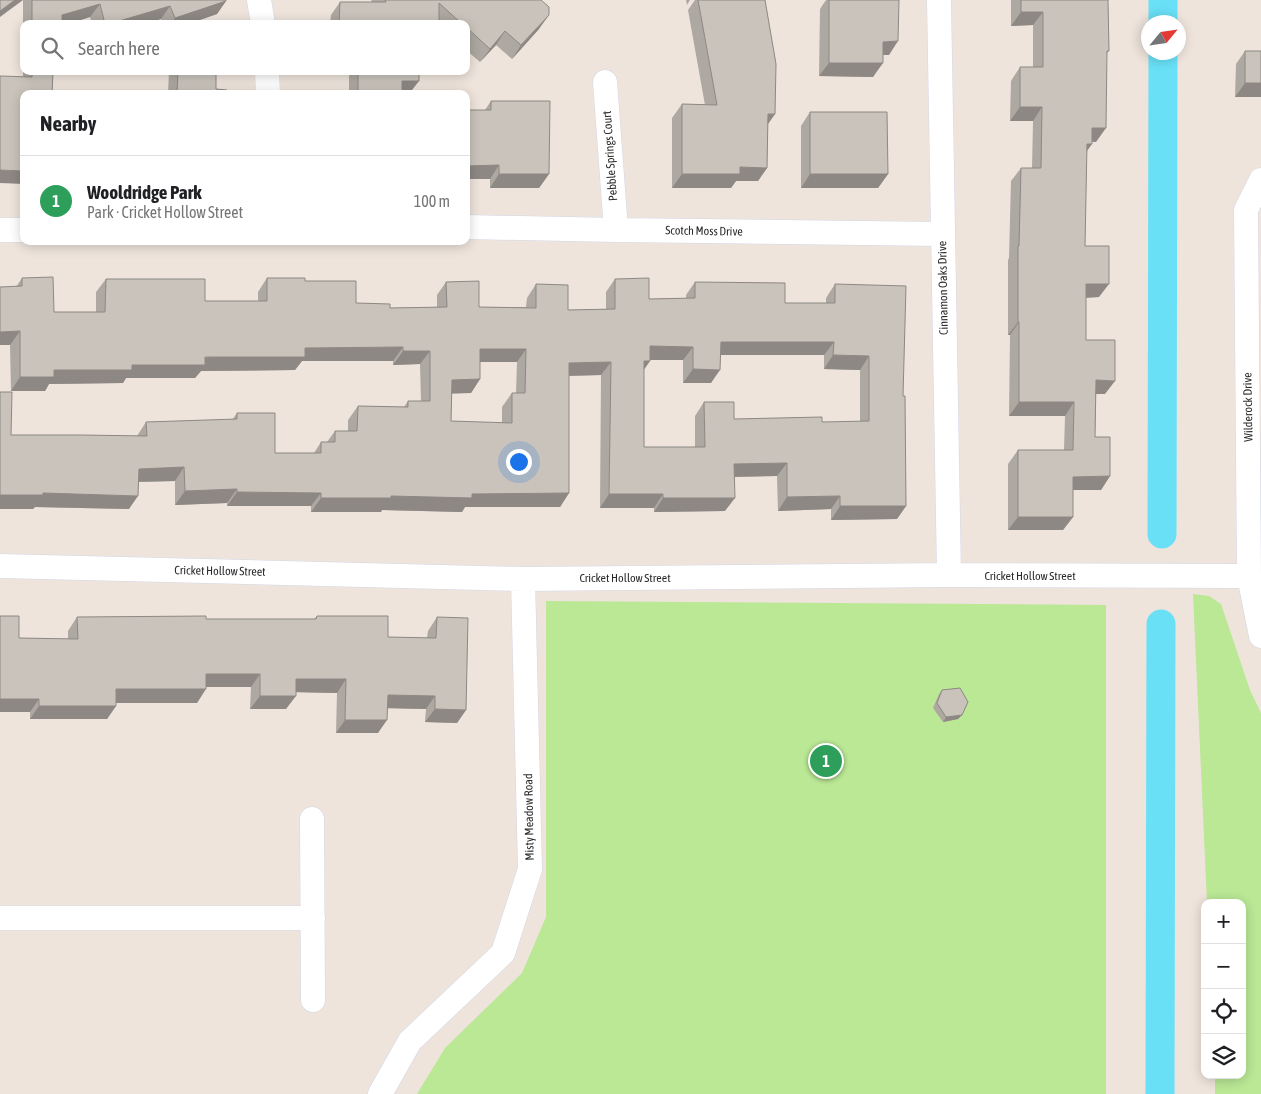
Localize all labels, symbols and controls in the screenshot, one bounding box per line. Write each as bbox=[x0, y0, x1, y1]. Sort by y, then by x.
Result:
north arrow bbox=[1141, 15, 1186, 60]
search box bbox=[20, 20, 470, 75]
icon: search bbox=[38, 34, 66, 62]
text: Search here bbox=[78, 37, 160, 59]
street label: Pebble Springs Court bbox=[600, 110, 620, 202]
text: Nearby bbox=[40, 111, 96, 135]
text: Wooldridge Park bbox=[87, 181, 202, 203]
text: 1 bbox=[52, 192, 60, 210]
text: 100 m bbox=[414, 192, 450, 210]
text: Park · Cricket Hollow Street bbox=[87, 203, 243, 221]
street label: Scotch Moss Drive bbox=[665, 223, 743, 239]
street label: Cinnamon Oaks Drive bbox=[935, 241, 951, 335]
street label: Wilderock Drive bbox=[1240, 372, 1256, 442]
your location bbox=[506, 449, 532, 475]
street label: Cricket Hollow Street bbox=[174, 563, 266, 579]
street label: Cricket Hollow Street bbox=[984, 569, 1076, 583]
street label: Cricket Hollow Street bbox=[579, 571, 671, 585]
pin: 1 bbox=[810, 742, 842, 780]
street label: Misty Meadow Road bbox=[521, 773, 537, 861]
map controls bbox=[1201, 899, 1246, 1079]
button: + bbox=[1201, 899, 1246, 944]
button: − bbox=[1201, 944, 1246, 989]
button: locate bbox=[1201, 989, 1246, 1034]
button: layers bbox=[1201, 1034, 1246, 1079]

